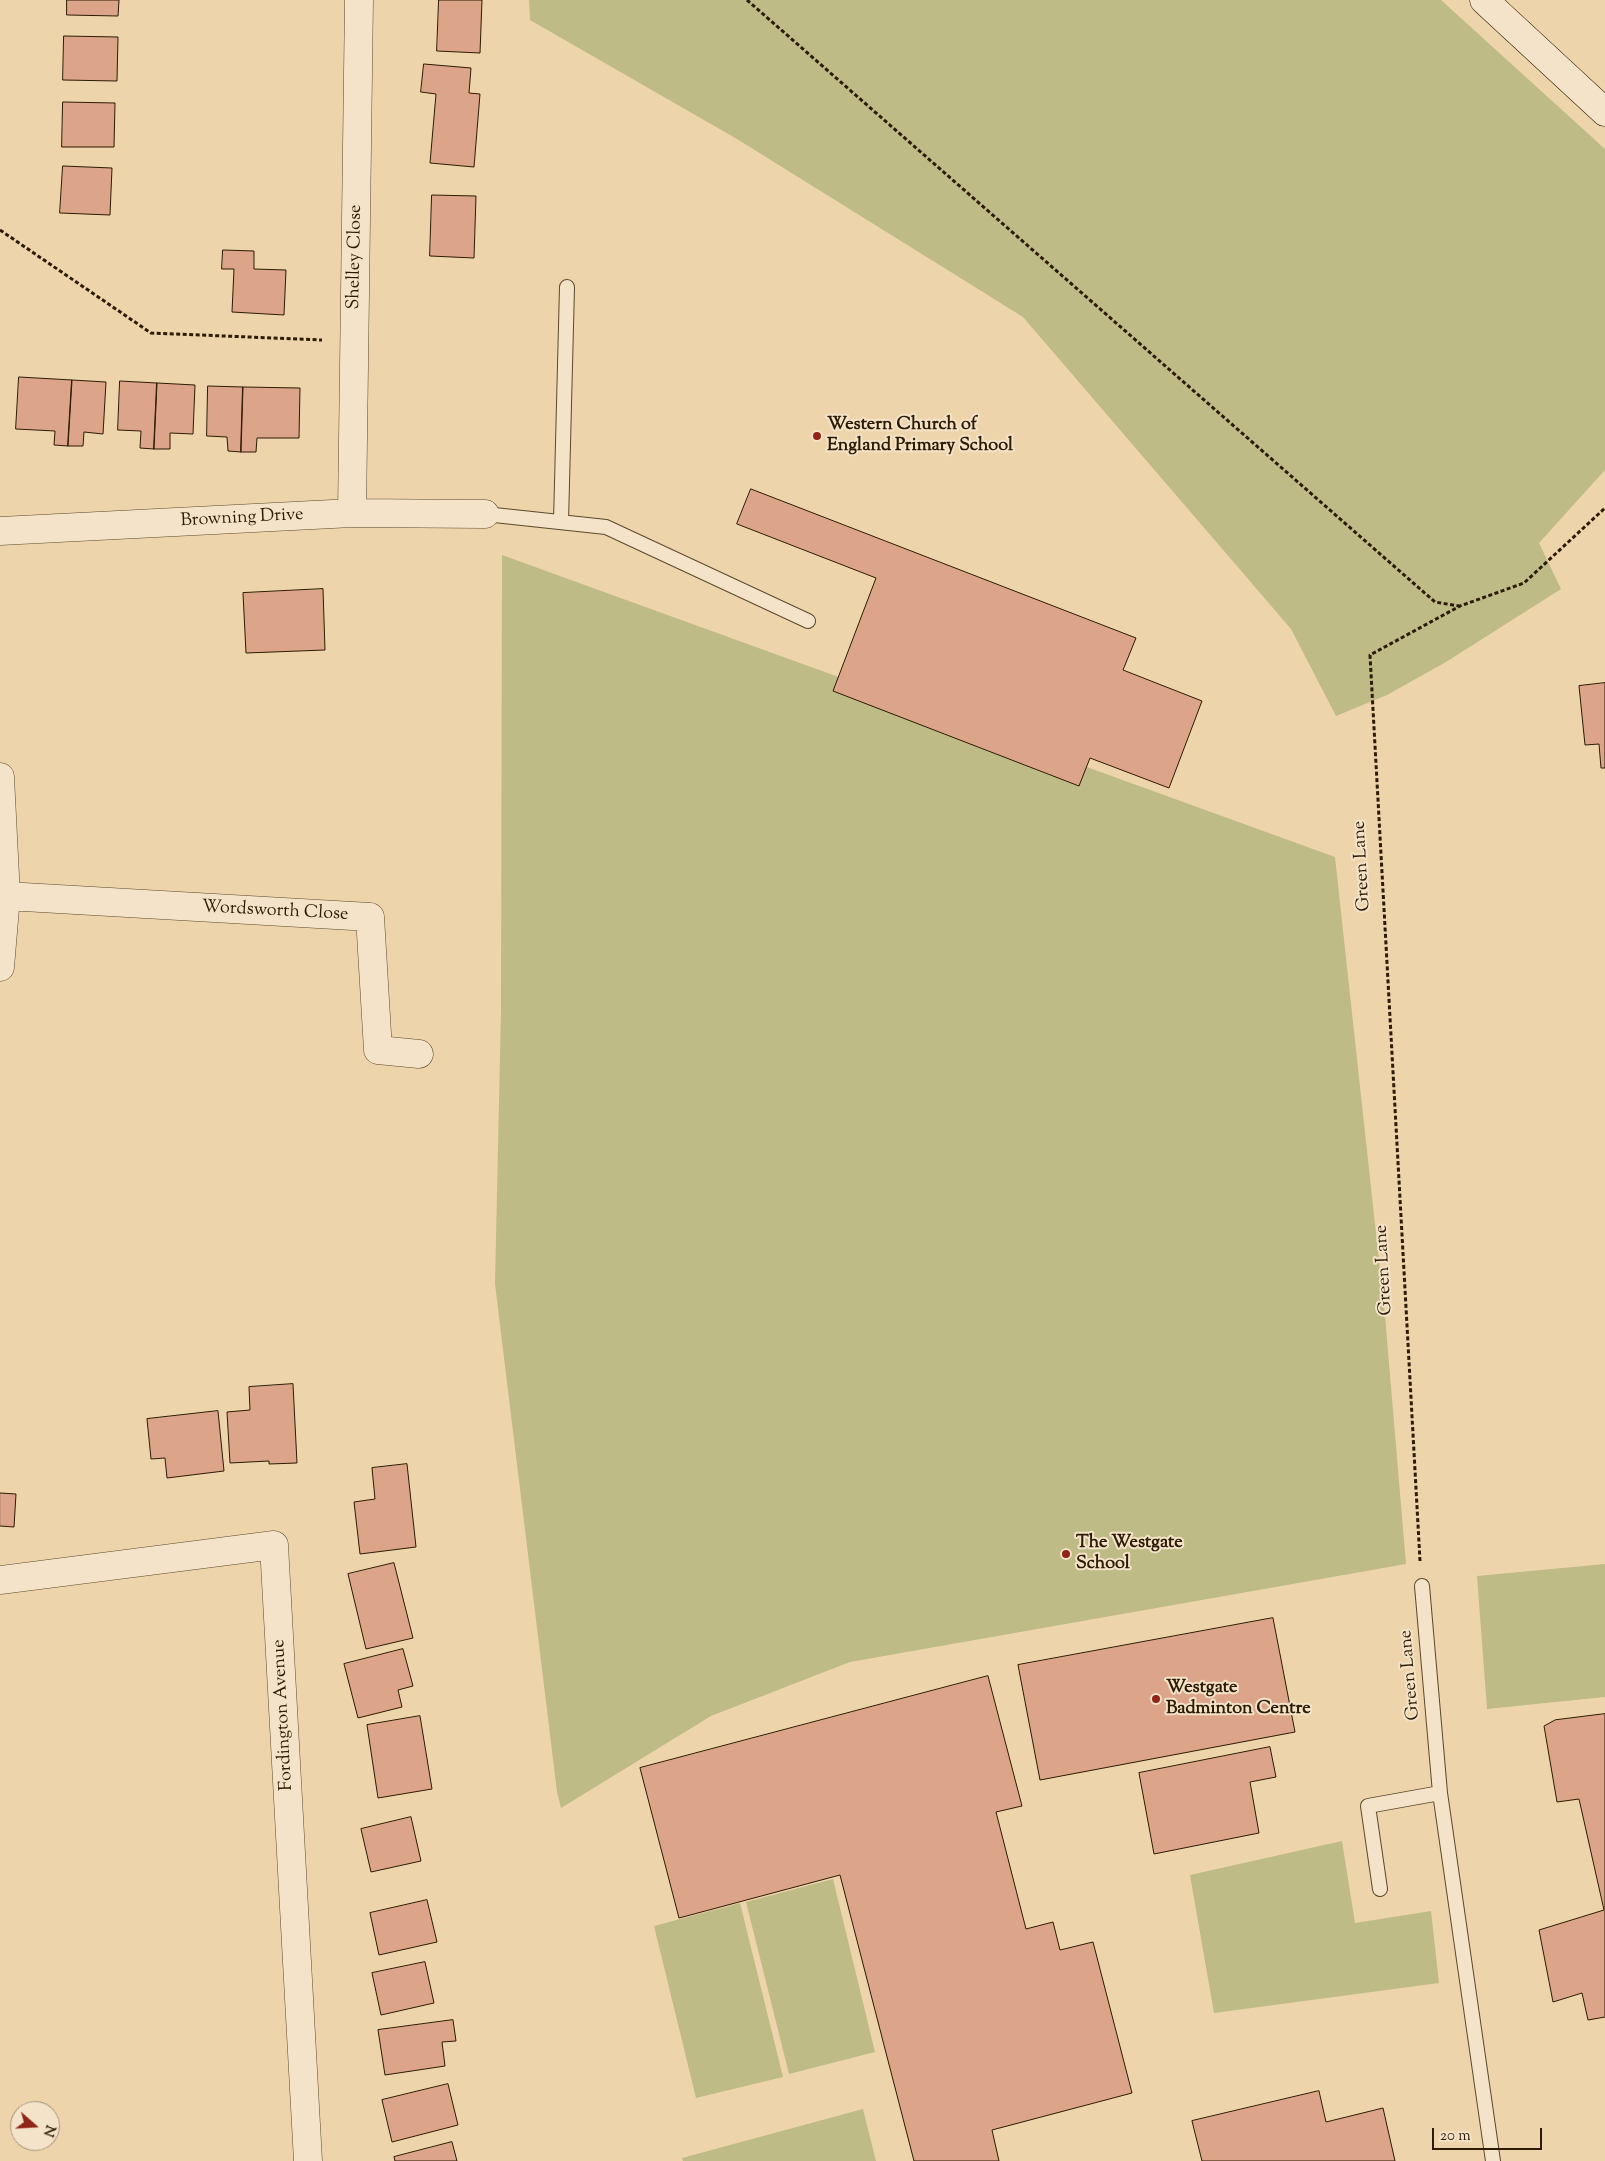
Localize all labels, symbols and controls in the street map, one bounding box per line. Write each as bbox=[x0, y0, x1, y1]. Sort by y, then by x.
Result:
street label: Shelley Close bbox=[344, 204, 368, 310]
place label: Western Church of England Primary School bbox=[827, 415, 1013, 458]
marker: Western Church of England Primary School bbox=[811, 430, 823, 442]
street label: Browning Drive bbox=[180, 505, 304, 533]
street label: Green Lane bbox=[1350, 820, 1376, 912]
street label: Wordsworth Close bbox=[201, 897, 349, 927]
street label: Green Lane bbox=[1372, 1224, 1398, 1316]
place label: The Westgate School bbox=[1076, 1533, 1183, 1576]
marker: The Westgate School bbox=[1060, 1548, 1072, 1560]
street label: Green Lane bbox=[1396, 1629, 1426, 1721]
street label: Fordington Avenue bbox=[269, 1639, 299, 1791]
place label: Westgate Badminton Centre bbox=[1166, 1678, 1311, 1720]
marker: Westgate Badminton Centre bbox=[1150, 1693, 1162, 1705]
north arrow bbox=[10, 2101, 60, 2151]
scale bar bbox=[1435, 2118, 1545, 2150]
text: N bbox=[37, 2122, 60, 2139]
text: 20 m bbox=[1440, 2126, 1471, 2147]

